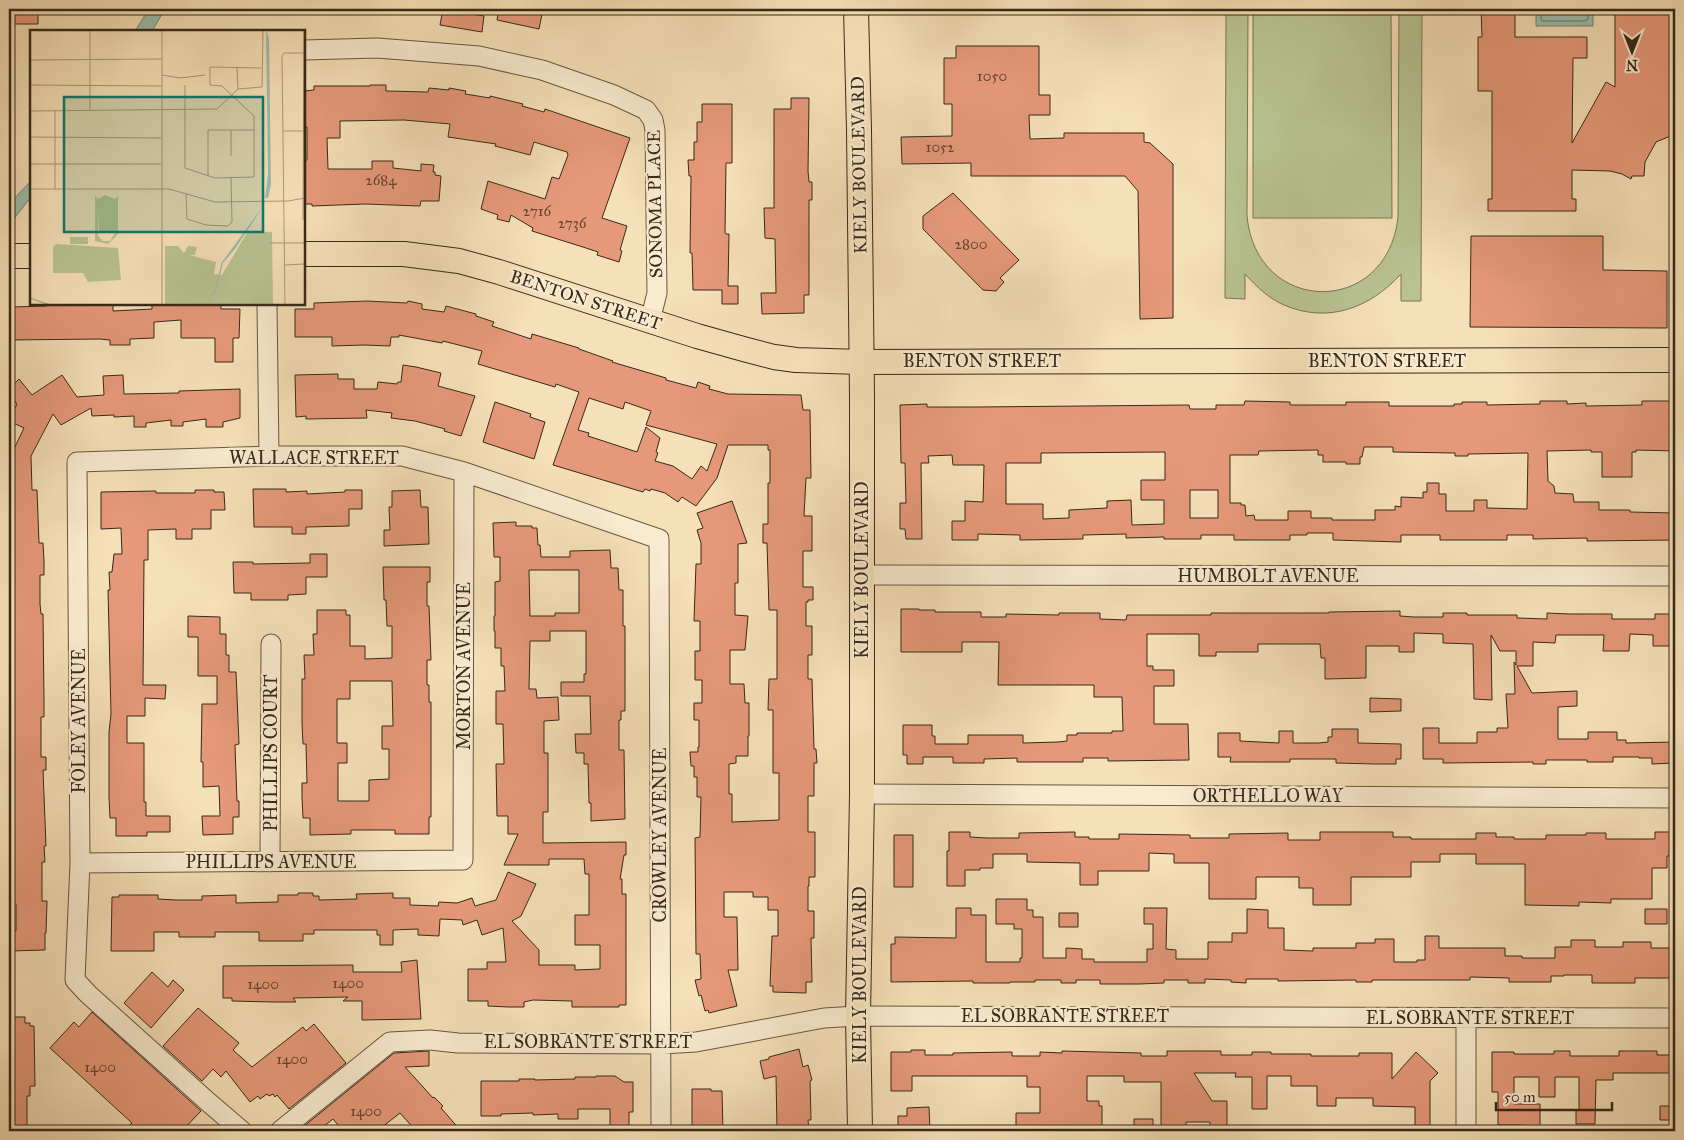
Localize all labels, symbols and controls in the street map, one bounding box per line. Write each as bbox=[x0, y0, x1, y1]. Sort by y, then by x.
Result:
north arrow bbox=[1606, 28, 1656, 78]
inset map bbox=[30, 30, 305, 305]
text: N bbox=[1626, 56, 1638, 73]
house number: 1050 bbox=[977, 67, 1007, 85]
street label: KIELY BOULEVARD bbox=[846, 76, 872, 254]
street label: SONOMA PLACE bbox=[643, 130, 667, 278]
house number: 1052 bbox=[926, 138, 955, 156]
house number: 2684 bbox=[365, 171, 397, 189]
house number: 2716 bbox=[523, 202, 553, 220]
house number: 2736 bbox=[558, 214, 588, 232]
house number: 2800 bbox=[955, 235, 987, 253]
street label: BENTON STREET bbox=[507, 265, 665, 335]
street label: BENTON STREET bbox=[903, 350, 1061, 372]
street label: BENTON STREET bbox=[1308, 350, 1466, 372]
street label: WALLACE STREET bbox=[229, 447, 399, 469]
street label: KIELY BOULEVARD bbox=[851, 481, 873, 659]
street label: HUMBOLT AVENUE bbox=[1177, 565, 1359, 587]
street label: MORTON AVENUE bbox=[453, 582, 475, 750]
street label: FOLEY AVENUE bbox=[68, 648, 90, 794]
street label: PHILLIPS COURT bbox=[260, 674, 282, 832]
street label: CROWLEY AVENUE bbox=[649, 747, 671, 923]
street label: ORTHELLO WAY bbox=[1193, 785, 1344, 807]
street label: PHILLIPS AVENUE bbox=[186, 851, 357, 873]
street label: KIELY BOULEVARD bbox=[849, 886, 871, 1064]
house number: 1400 bbox=[332, 974, 364, 992]
house number: 1400 bbox=[247, 975, 279, 993]
street label: EL SOBRANTE STREET bbox=[961, 1005, 1169, 1027]
street label: EL SOBRANTE STREET bbox=[1366, 1007, 1574, 1029]
street label: EL SOBRANTE STREET bbox=[484, 1031, 692, 1053]
house number: 1400 bbox=[276, 1050, 308, 1068]
house number: 1400 bbox=[84, 1058, 116, 1076]
scale bar bbox=[1496, 1080, 1613, 1112]
text: 50 m bbox=[1504, 1088, 1536, 1106]
house number: 1400 bbox=[350, 1102, 382, 1120]

